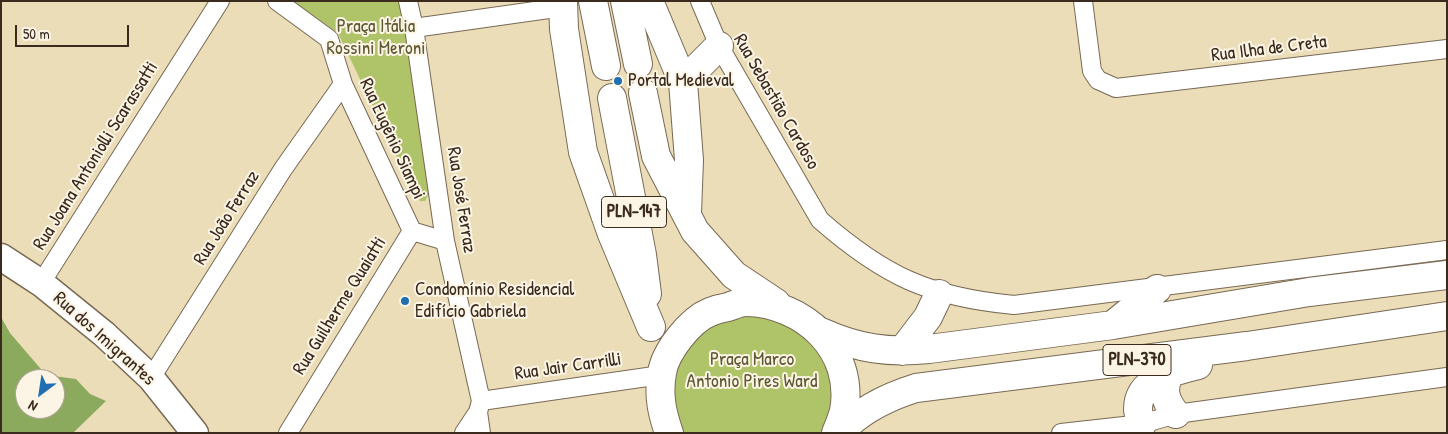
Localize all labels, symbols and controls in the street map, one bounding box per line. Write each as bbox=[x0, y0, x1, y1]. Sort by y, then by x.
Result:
scale bar bbox=[18, 15, 131, 47]
park label: Praça Itália Rossini Meroni bbox=[326, 16, 426, 60]
text: 50 m bbox=[23, 23, 50, 44]
street label: Rua Sebastião Cardoso bbox=[728, 30, 824, 174]
street label: Rua Ilha de Creta bbox=[1210, 31, 1328, 67]
street label: Rua Joana Antoniolli Scarassatti bbox=[29, 58, 163, 254]
place label: Portal Medieval bbox=[628, 70, 734, 92]
street label: Rua Eugênio Siampi bbox=[354, 75, 430, 203]
marker: Portal Medieval bbox=[612, 75, 624, 87]
street label: Rua José Ferraz bbox=[441, 145, 481, 255]
street label: Rua João Ferraz bbox=[189, 167, 265, 269]
road number: PLN-147 bbox=[602, 196, 666, 228]
street label: Rua Guilherme Quaiatti bbox=[288, 233, 392, 379]
place label: Condomínio Residencial Edifício Gabriela bbox=[415, 279, 574, 323]
street label: Rua dos Imigrantes bbox=[48, 287, 160, 391]
marker: Condomínio Residencial Edifício Gabriela bbox=[399, 295, 411, 307]
road number: PLN-370 bbox=[1103, 344, 1171, 376]
street label: Rua Jair Carrilli bbox=[513, 348, 623, 386]
park label: Praça Marco Antonio Pires Ward bbox=[687, 349, 817, 393]
north arrow bbox=[15, 369, 65, 419]
text: N bbox=[24, 396, 41, 416]

